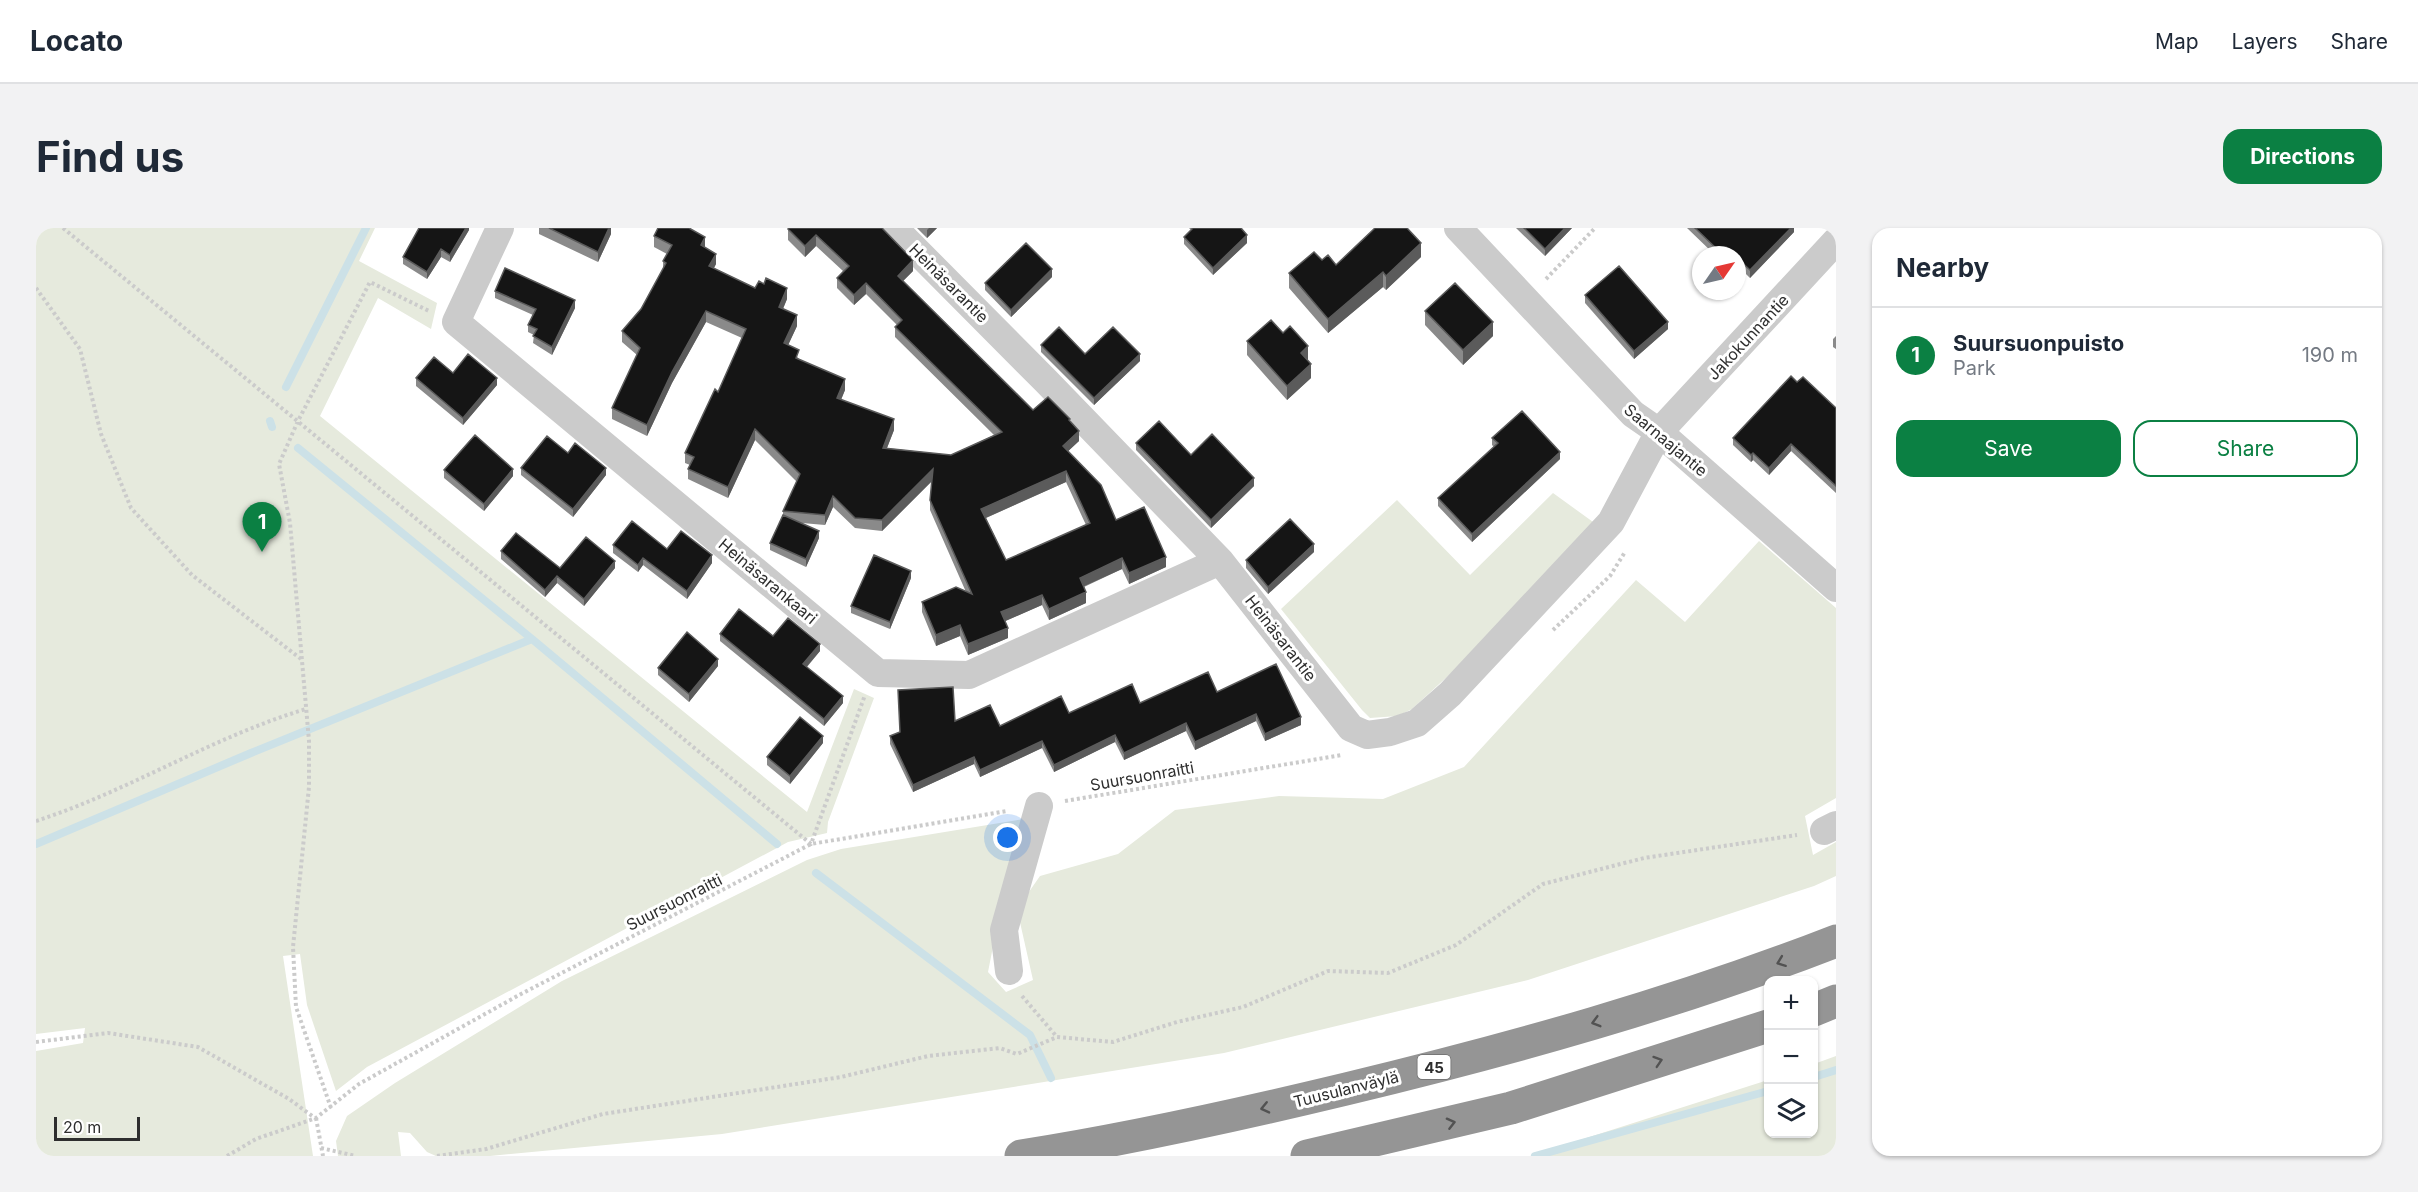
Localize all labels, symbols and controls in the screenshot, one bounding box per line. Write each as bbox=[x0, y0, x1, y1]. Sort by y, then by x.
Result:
text: Locato bbox=[30, 24, 123, 58]
text: Map bbox=[2155, 29, 2199, 54]
text: Layers bbox=[2232, 29, 2298, 54]
text: Share bbox=[2331, 29, 2388, 54]
button: Directions bbox=[2223, 129, 2382, 184]
text: Find us bbox=[36, 131, 184, 182]
street label: Heinäsarantie bbox=[905, 239, 993, 327]
north arrow bbox=[1692, 246, 1746, 300]
text: Nearby bbox=[1896, 252, 1989, 283]
street label: Jakokunnantie bbox=[1703, 290, 1793, 384]
text: Suursuonpuisto bbox=[1953, 330, 2124, 356]
text: 1 bbox=[1911, 343, 1920, 367]
text: 190 m bbox=[2302, 343, 2358, 367]
text: Park bbox=[1953, 356, 1996, 380]
street label: Saarnaajantie bbox=[1620, 399, 1712, 481]
button: Save bbox=[1896, 420, 2121, 477]
button: Share bbox=[2133, 420, 2358, 477]
pin: 1 bbox=[242, 502, 282, 552]
street label: Heinäsarankaari bbox=[715, 534, 821, 628]
street label: Heinäsarantie bbox=[1241, 591, 1321, 685]
street label: Suursuonraitti bbox=[1089, 757, 1195, 795]
your location bbox=[993, 823, 1022, 852]
street label: Suursuonraitti bbox=[623, 869, 725, 935]
one-way arrow bbox=[1777, 955, 1788, 967]
map controls bbox=[1764, 976, 1818, 1138]
button: + bbox=[1764, 976, 1818, 1030]
one-way arrow bbox=[1591, 1015, 1602, 1027]
button: − bbox=[1764, 1030, 1818, 1084]
road number: 45 bbox=[1418, 1055, 1450, 1079]
one-way arrow bbox=[1652, 1056, 1663, 1068]
street label: Tuusulanväylä bbox=[1291, 1066, 1401, 1112]
button: layers bbox=[1764, 1084, 1818, 1138]
one-way arrow bbox=[1260, 1101, 1270, 1114]
scale bar bbox=[54, 1114, 140, 1142]
text: 20 m bbox=[63, 1117, 101, 1137]
one-way arrow bbox=[1446, 1117, 1456, 1130]

